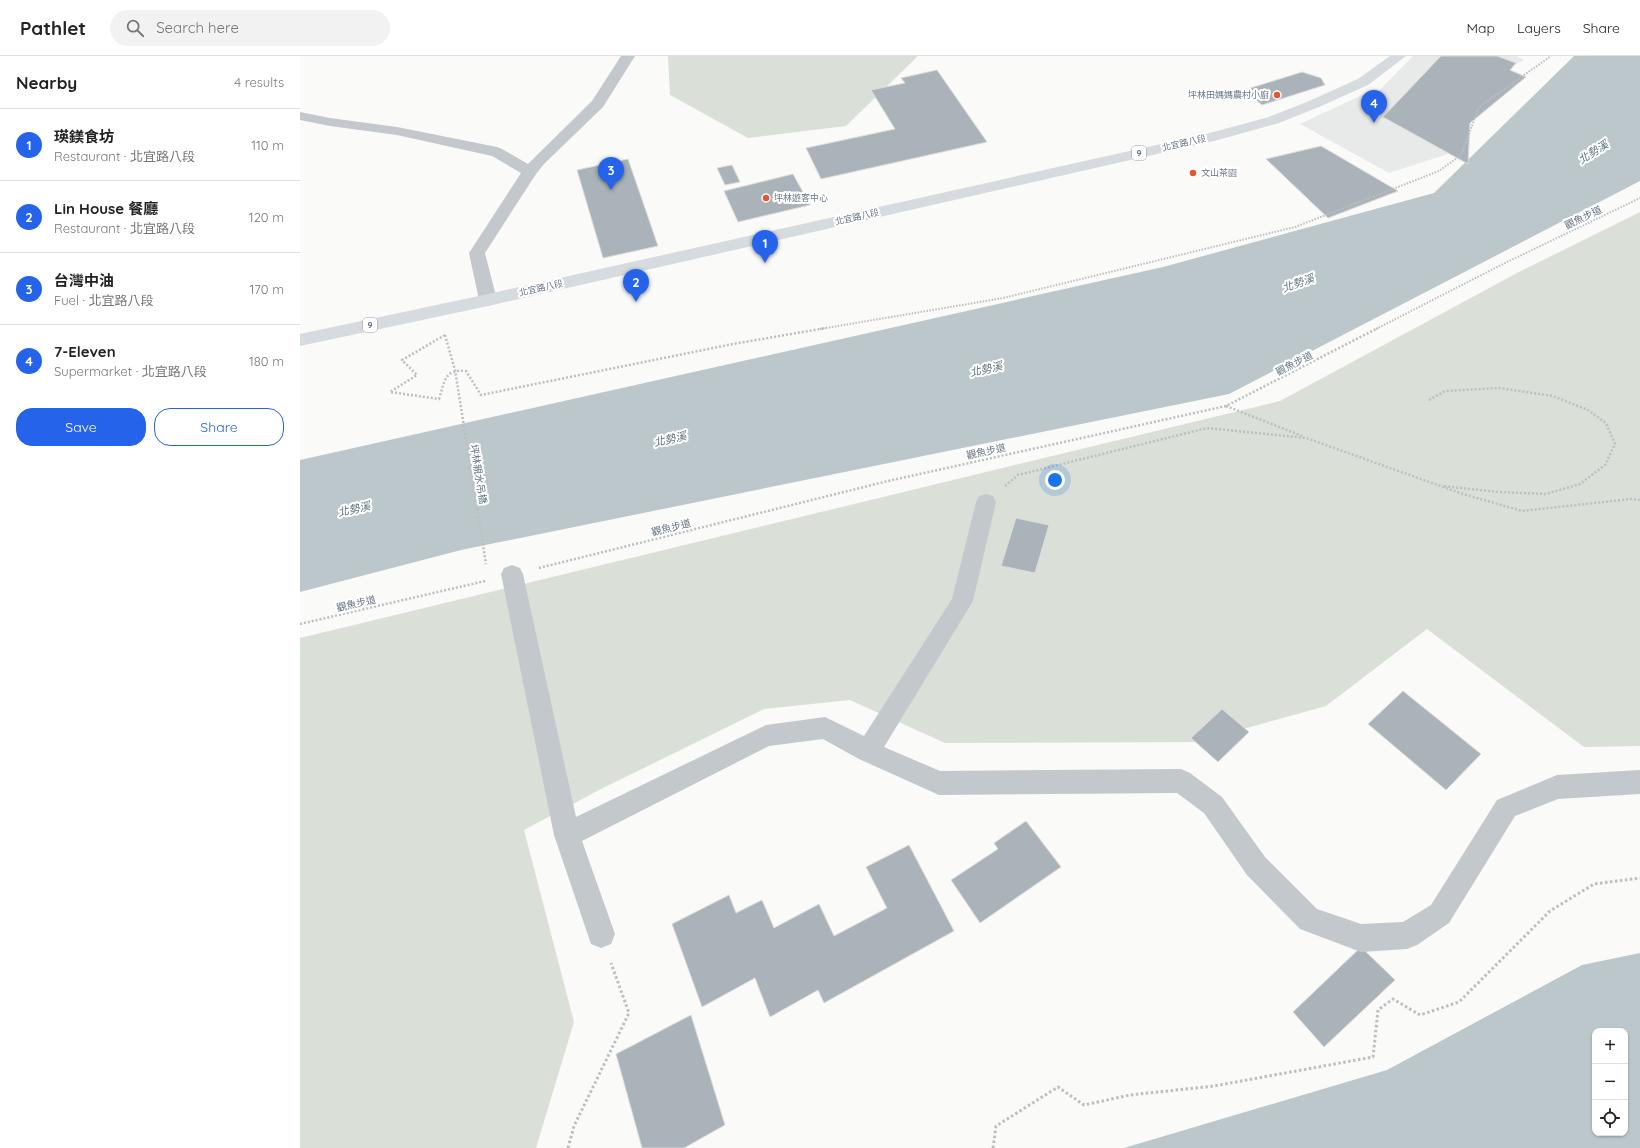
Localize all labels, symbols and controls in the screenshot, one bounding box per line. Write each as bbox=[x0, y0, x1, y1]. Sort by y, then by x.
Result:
search box bbox=[110, 10, 390, 46]
text: Pathlet bbox=[20, 16, 86, 40]
icon: search bbox=[124, 17, 146, 39]
text: Search here bbox=[156, 18, 239, 37]
text: Map bbox=[1466, 19, 1495, 37]
text: Layers bbox=[1517, 19, 1561, 37]
text: Share bbox=[1583, 19, 1620, 37]
text: Nearby bbox=[16, 72, 77, 93]
text: 4 results bbox=[234, 74, 284, 90]
place label: 坪林田媽媽農村小廚 bbox=[1188, 89, 1269, 100]
marker: 坪林田媽媽農村小廚 bbox=[1272, 90, 1282, 100]
pin: 4 bbox=[1361, 90, 1387, 123]
text: 瑛鎂食坊 bbox=[54, 127, 114, 146]
street label: 北宜路八段 bbox=[1161, 132, 1207, 153]
water label: 北勢溪 bbox=[1575, 136, 1612, 167]
text: 1 bbox=[26, 137, 32, 153]
text: 110 m bbox=[251, 137, 284, 153]
road number: 9 bbox=[1132, 146, 1146, 160]
text: Restaurant · 北宜路八段 bbox=[54, 148, 195, 164]
pin: 3 bbox=[598, 157, 624, 190]
place label: 文山茶園 bbox=[1201, 167, 1237, 178]
marker: 文山茶園 bbox=[1188, 168, 1198, 178]
place label: 坪林遊客中心 bbox=[774, 192, 828, 203]
marker: 坪林遊客中心 bbox=[761, 193, 771, 203]
text: Lin House 餐廳 bbox=[54, 199, 158, 218]
street label: 觀魚步道 bbox=[1562, 203, 1604, 232]
street label: 北宜路八段 bbox=[834, 206, 880, 227]
text: 2 bbox=[25, 209, 33, 225]
text: 120 m bbox=[249, 209, 284, 225]
text: Restaurant · 北宜路八段 bbox=[54, 220, 195, 236]
pin: 1 bbox=[752, 230, 778, 263]
pin: 2 bbox=[623, 269, 649, 302]
water label: 北勢溪 bbox=[1280, 270, 1318, 295]
text: 台灣中油 bbox=[54, 271, 114, 290]
street label: 北宜路八段 bbox=[518, 277, 564, 298]
text: 3 bbox=[26, 281, 32, 297]
text: 170 m bbox=[249, 281, 284, 297]
text: Fuel · 北宜路八段 bbox=[54, 292, 154, 308]
road number: 9 bbox=[363, 318, 377, 332]
text: 7-Eleven bbox=[54, 342, 116, 361]
street label: 觀魚步道 bbox=[1273, 349, 1315, 378]
text: 4 bbox=[25, 353, 33, 369]
text: 180 m bbox=[249, 353, 284, 369]
water label: 北勢溪 bbox=[968, 358, 1006, 380]
text: Supermarket · 北宜路八段 bbox=[54, 363, 207, 379]
button: Save bbox=[16, 408, 146, 446]
button: Share bbox=[154, 408, 284, 446]
water label: 北勢溪 bbox=[652, 428, 690, 450]
street label: 觀魚步道 bbox=[965, 441, 1007, 462]
street label: 坪林親水吊橋 bbox=[467, 443, 490, 505]
your location bbox=[1045, 470, 1065, 490]
water label: 北勢溪 bbox=[336, 498, 374, 520]
street label: 觀魚步道 bbox=[650, 516, 692, 539]
street label: 觀魚步道 bbox=[335, 593, 377, 614]
map controls bbox=[1592, 1028, 1628, 1136]
button: + bbox=[1592, 1028, 1628, 1064]
button: − bbox=[1592, 1064, 1628, 1100]
button: locate bbox=[1592, 1100, 1628, 1136]

